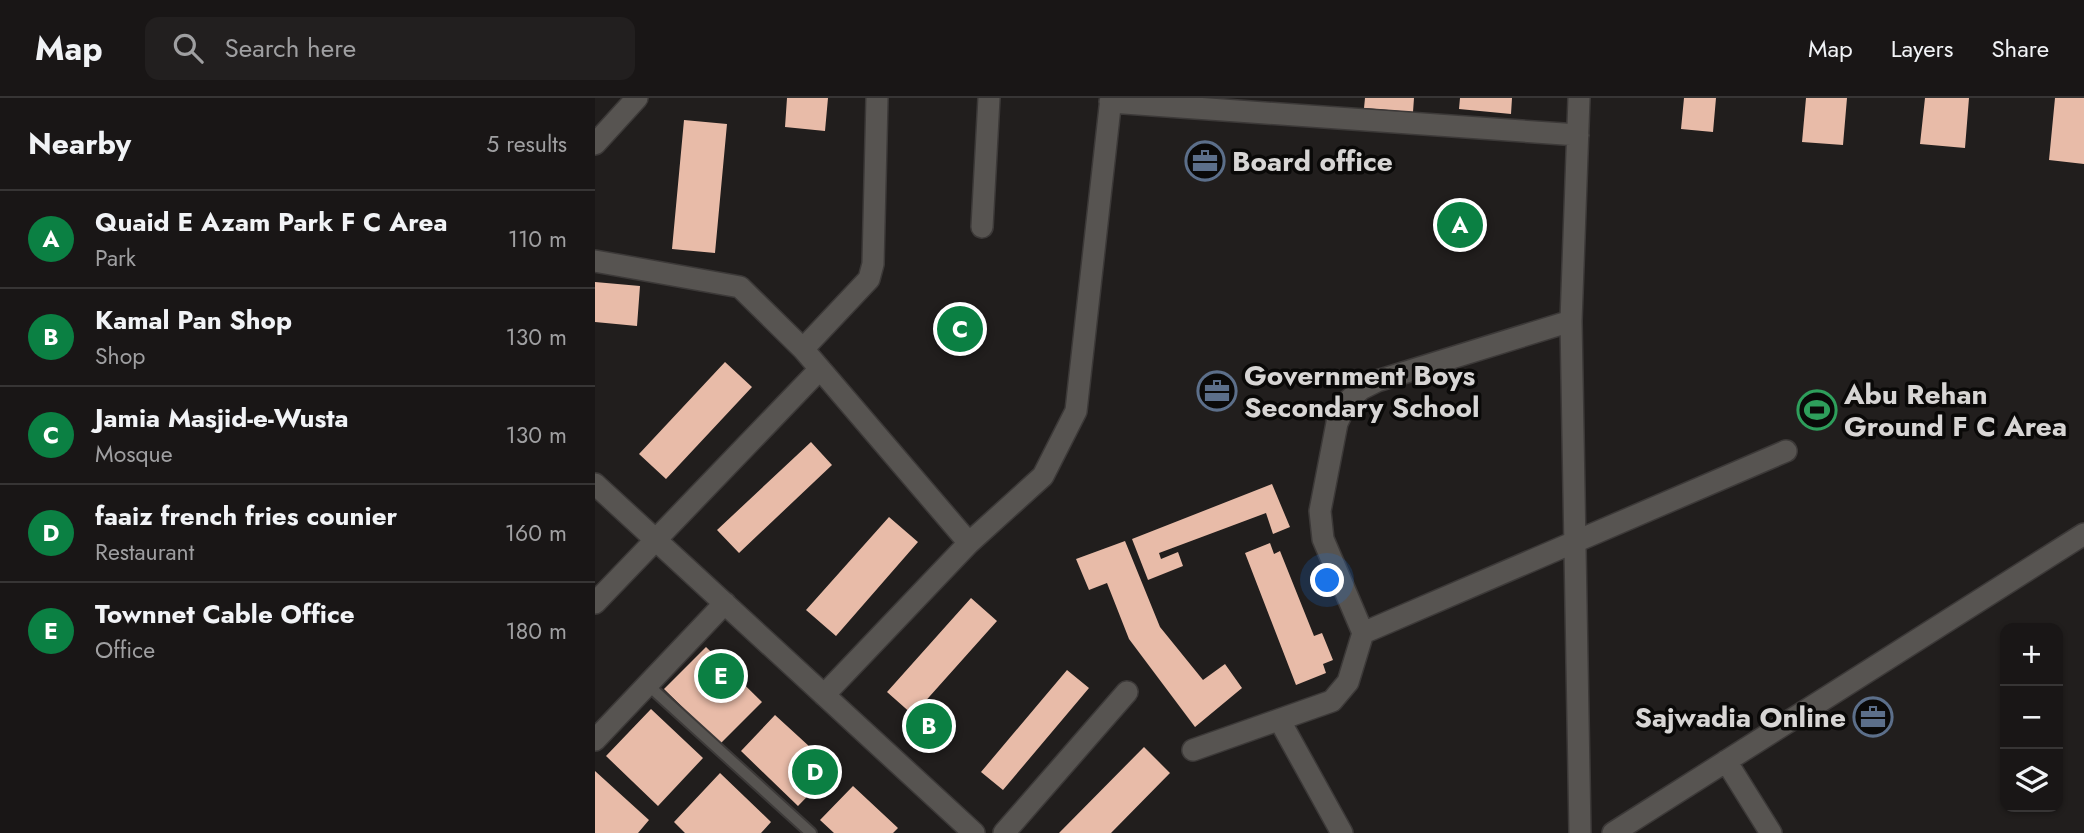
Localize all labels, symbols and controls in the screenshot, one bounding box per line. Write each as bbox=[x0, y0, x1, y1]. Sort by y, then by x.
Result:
search box bbox=[145, 17, 635, 80]
text: Map bbox=[35, 25, 103, 72]
icon: search bbox=[169, 29, 207, 67]
text: Search here bbox=[225, 29, 356, 67]
text: Map bbox=[1808, 31, 1853, 66]
text: Layers bbox=[1891, 31, 1953, 66]
text: Share bbox=[1991, 31, 2049, 66]
text: Nearby bbox=[28, 122, 131, 165]
text: 5 results bbox=[486, 127, 567, 161]
office icon: Board office bbox=[1184, 140, 1226, 182]
place label: Board office bbox=[1232, 141, 1393, 182]
pin: A bbox=[1437, 199, 1483, 251]
text: Quaid E Azam Park F C Area bbox=[95, 203, 447, 241]
text: A bbox=[43, 222, 59, 256]
text: 110 m bbox=[508, 222, 567, 256]
text: Park bbox=[95, 241, 136, 275]
text: Kamal Pan Shop bbox=[95, 301, 292, 339]
pin: C bbox=[937, 303, 983, 355]
text: B bbox=[43, 320, 59, 354]
text: 130 m bbox=[505, 320, 567, 354]
text: Shop bbox=[95, 339, 145, 373]
place label: Government Boys Secondary School bbox=[1244, 355, 1480, 428]
office icon: Government Boys Secondary School bbox=[1196, 370, 1238, 412]
place label: Abu Rehan Ground F C Area bbox=[1843, 374, 2067, 447]
sports icon: Abu Rehan Ground F C Area bbox=[1796, 389, 1838, 431]
text: Jamia Masjid-e-Wusta bbox=[95, 399, 349, 437]
text: C bbox=[43, 418, 59, 452]
text: 130 m bbox=[505, 418, 567, 452]
text: Mosque bbox=[95, 437, 173, 471]
text: faaiz french fries counier bbox=[95, 497, 397, 535]
text: D bbox=[43, 516, 59, 550]
text: 160 m bbox=[505, 516, 567, 550]
text: Restaurant bbox=[95, 535, 194, 569]
your location bbox=[1310, 563, 1344, 597]
text: Townnet Cable Office bbox=[95, 595, 355, 633]
text: E bbox=[44, 614, 58, 648]
text: 180 m bbox=[505, 614, 567, 648]
map controls bbox=[2000, 623, 2063, 812]
button: + bbox=[2000, 623, 2063, 686]
text: Office bbox=[95, 633, 155, 667]
pin: E bbox=[698, 650, 744, 702]
button: − bbox=[2000, 686, 2063, 749]
office icon: Sajwadia Online bbox=[1852, 696, 1894, 738]
place label: Sajwadia Online bbox=[1634, 697, 1846, 738]
pin: B bbox=[906, 700, 952, 752]
pin: D bbox=[792, 746, 838, 798]
button: layers bbox=[2000, 749, 2063, 812]

